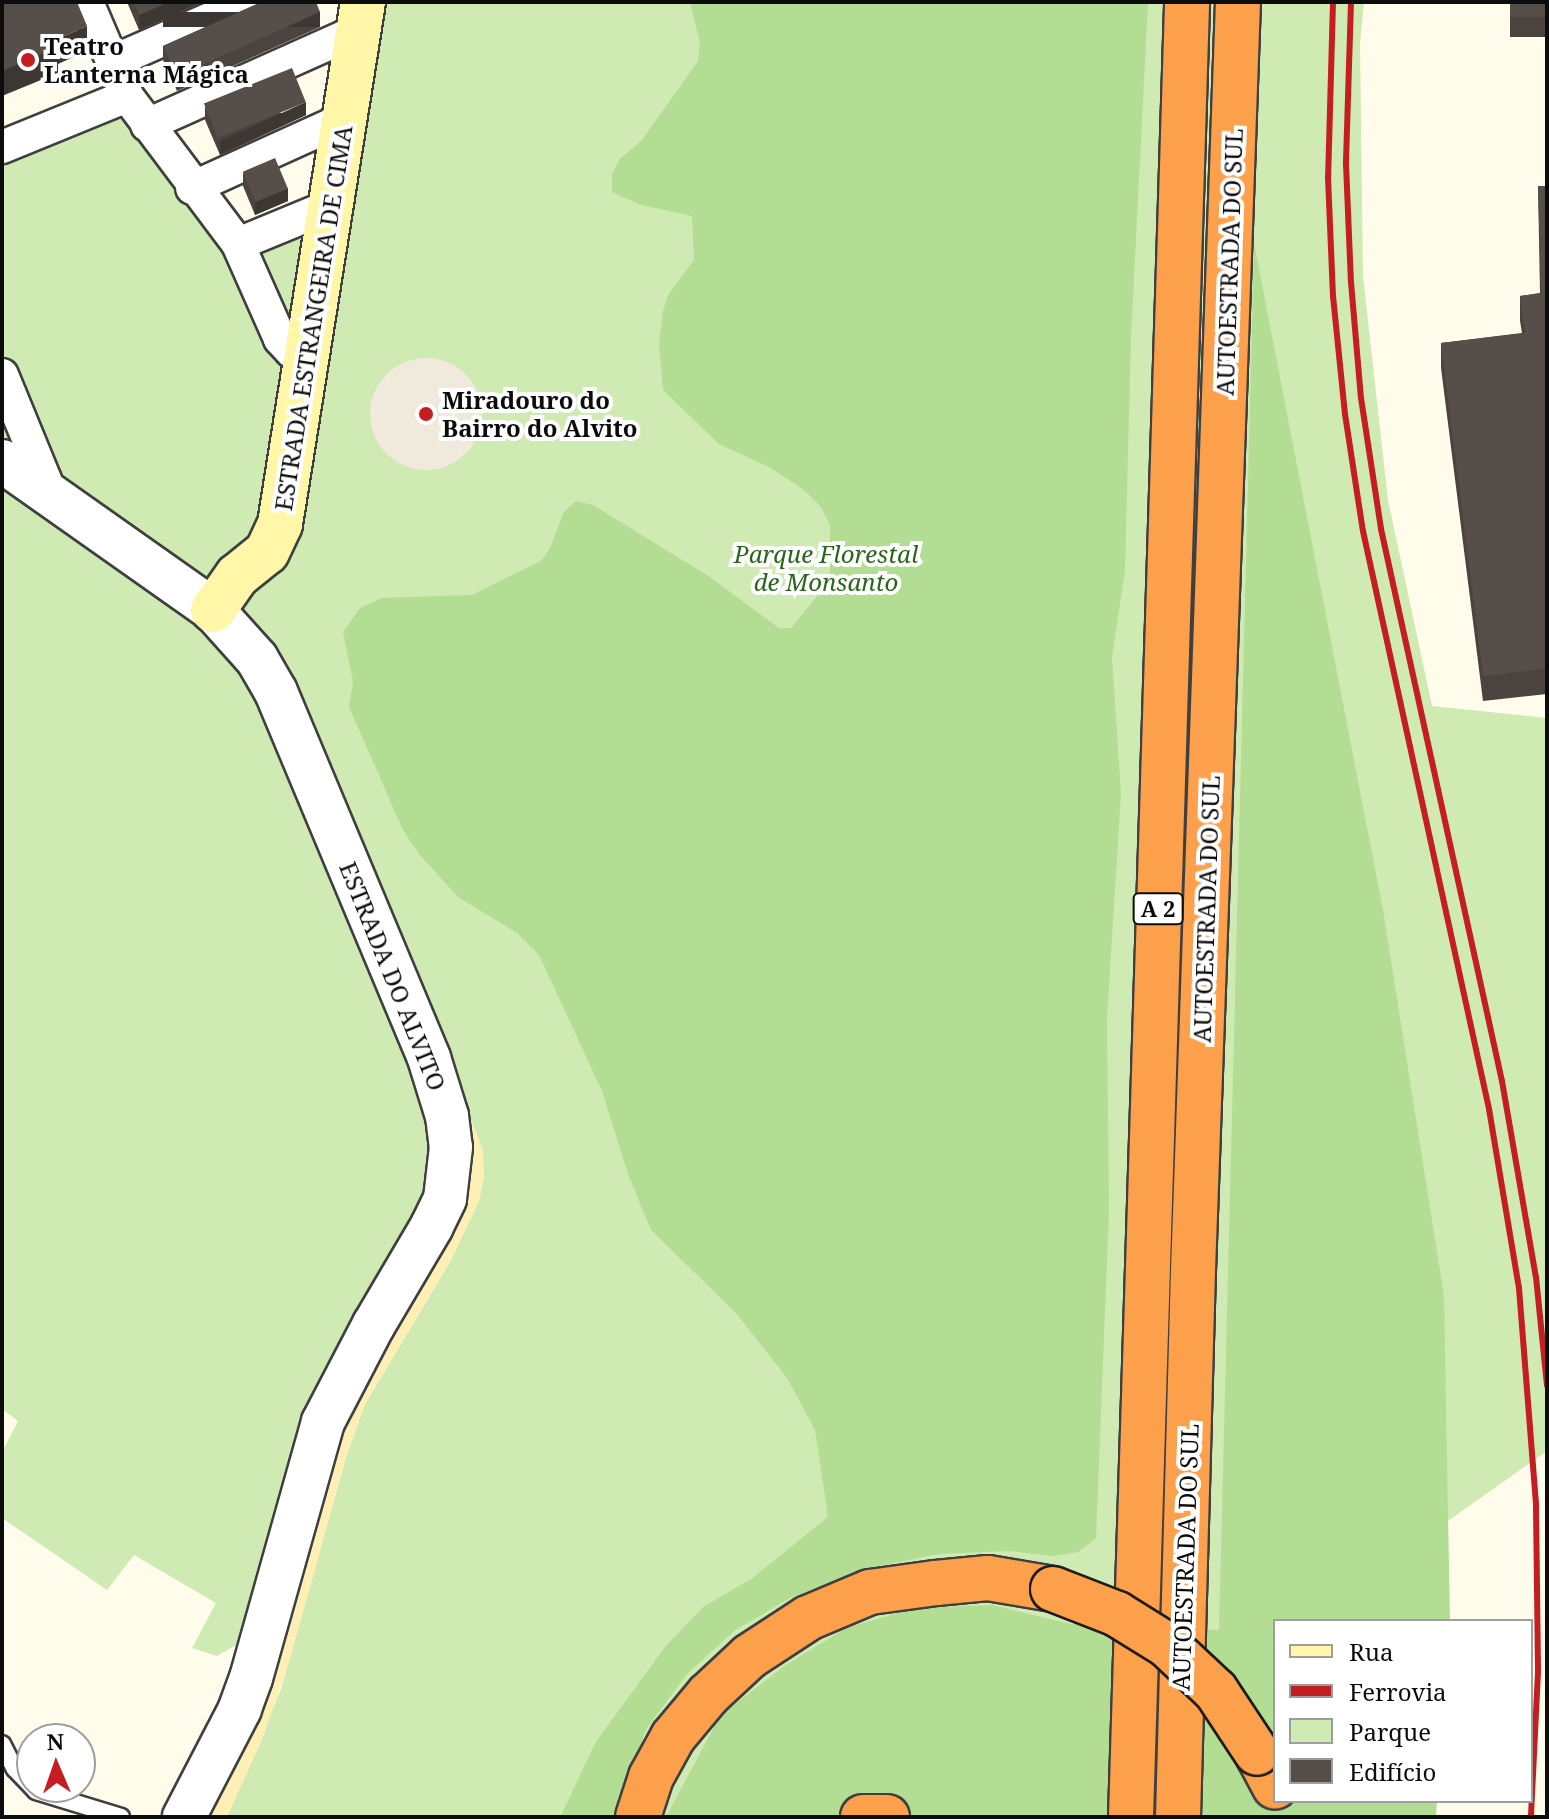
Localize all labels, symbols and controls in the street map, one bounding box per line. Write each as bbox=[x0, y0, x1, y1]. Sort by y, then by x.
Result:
place label: Teatro Lanterna Mágica bbox=[44, 32, 249, 88]
marker: Teatro Lanterna Mágica bbox=[19, 51, 37, 69]
street label: ESTRADA ESTRANGEIRA DE CIMA bbox=[268, 123, 358, 513]
street label: AUTOESTRADA DO SUL bbox=[1210, 128, 1248, 396]
place label: Miradouro do Bairro do Alvito bbox=[442, 386, 638, 442]
marker: Miradouro do Bairro do Alvito bbox=[417, 405, 435, 423]
park label: Parque Florestal de Monsanto bbox=[734, 540, 918, 596]
street label: AUTOESTRADA DO SUL bbox=[1187, 775, 1225, 1043]
street label: ESTRADA DO ALVITO bbox=[334, 857, 452, 1095]
road number: A 2 bbox=[1132, 891, 1184, 927]
street label: AUTOESTRADA DO SUL bbox=[1166, 1423, 1204, 1691]
legend bbox=[1273, 1619, 1533, 1803]
text: Rua bbox=[1349, 1635, 1394, 1668]
text: Ferrovia bbox=[1349, 1675, 1447, 1708]
text: Parque bbox=[1349, 1715, 1431, 1748]
north arrow bbox=[16, 1723, 96, 1803]
text: N bbox=[46, 1726, 64, 1756]
text: Edifício bbox=[1349, 1755, 1436, 1788]

